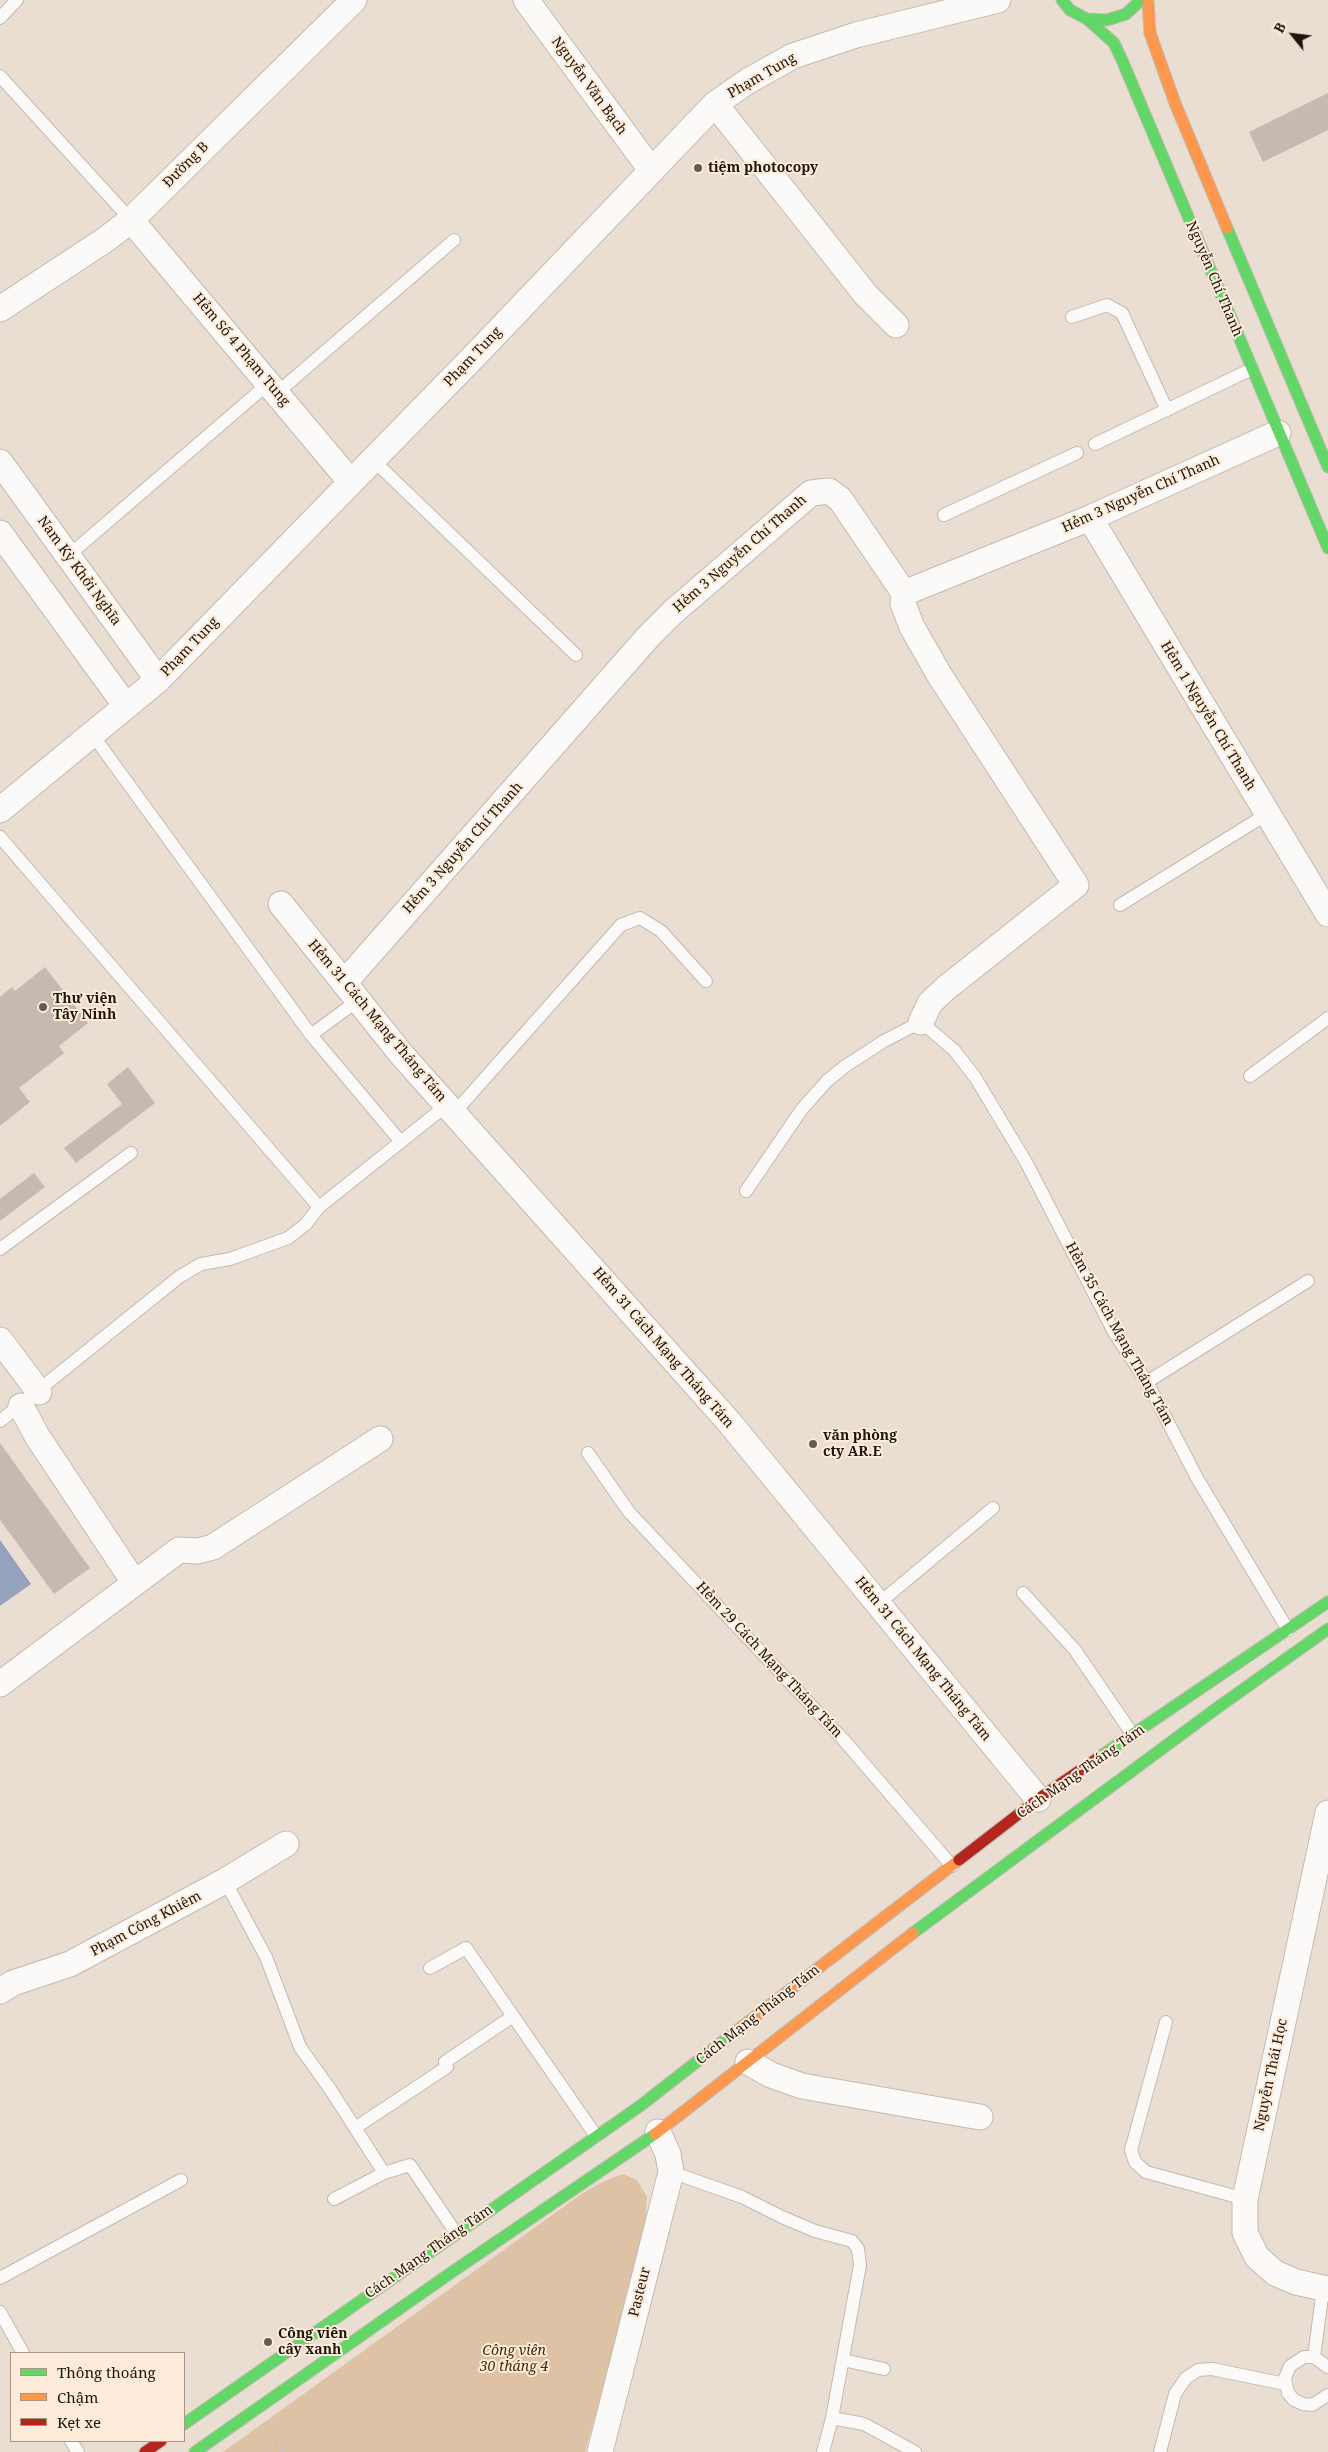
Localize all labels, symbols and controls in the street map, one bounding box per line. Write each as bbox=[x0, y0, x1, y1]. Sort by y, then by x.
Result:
north arrow bbox=[1268, 10, 1318, 60]
text: B bbox=[1269, 19, 1290, 36]
street label: Nguyễn Văn Bạch bbox=[548, 34, 630, 138]
street label: Phạm Tung bbox=[725, 50, 799, 102]
street label: Đường B bbox=[160, 139, 212, 191]
place label: tiệm photocopy bbox=[708, 160, 818, 176]
marker: tiệm photocopy bbox=[692, 162, 704, 174]
street label: Nguyễn Chí Thanh bbox=[1182, 219, 1246, 339]
street label: Hẻm Số 4 Phạm Tung bbox=[189, 290, 293, 410]
street label: Phạm Tung bbox=[441, 324, 505, 390]
street label: Hẻm 3 Nguyễn Chí Thanh bbox=[1059, 452, 1223, 536]
street label: Hẻm 3 Nguyễn Chí Thanh bbox=[670, 492, 810, 616]
street label: Nam Kỳ Khởi Nghĩa bbox=[34, 513, 124, 629]
street label: Phạm Tung bbox=[158, 614, 222, 680]
street label: Hẻm 1 Nguyễn Chí Thanh bbox=[1157, 638, 1259, 794]
street label: Hẻm 3 Nguyễn Chí Thanh bbox=[400, 779, 526, 917]
street label: Hẻm 31 Cách Mạng Tháng Tám bbox=[304, 936, 450, 1106]
place label: Thư viện Tây Ninh bbox=[53, 991, 117, 1024]
marker: Thư viện Tây Ninh bbox=[37, 1001, 49, 1013]
street label: Hẻm 35 Cách Mạng Tháng Tám bbox=[1062, 1240, 1176, 1428]
street label: Hẻm 31 Cách Mạng Tháng Tám bbox=[589, 1264, 737, 1432]
place label: văn phòng cty AR.E bbox=[823, 1428, 897, 1460]
marker: văn phòng cty AR.E bbox=[807, 1438, 819, 1450]
street label: Hẻm 31 Cách Mạng Tháng Tám bbox=[851, 1573, 995, 1745]
street label: Hẻm 29 Cách Mạng Tháng Tám bbox=[692, 1579, 846, 1741]
street label: Cách Mạng Tháng Tám bbox=[1014, 1722, 1148, 1822]
street label: Phạm Công Khiêm bbox=[88, 1888, 204, 1960]
street label: Cách Mạng Tháng Tám bbox=[693, 1962, 823, 2068]
street label: Nguyễn Thái Học bbox=[1251, 2017, 1291, 2133]
street label: Cách Mạng Tháng Tám bbox=[362, 2202, 496, 2302]
street label: Pasteur bbox=[626, 2265, 654, 2319]
place label: Công viên cây xanh bbox=[278, 2326, 348, 2358]
marker: Công viên cây xanh bbox=[262, 2336, 274, 2348]
park label: Công viên 30 tháng 4 bbox=[480, 2343, 548, 2376]
legend bbox=[10, 2352, 185, 2442]
text: Thông thoáng bbox=[57, 2362, 156, 2382]
text: Chậm bbox=[57, 2387, 98, 2407]
text: Kẹt xe bbox=[57, 2412, 101, 2432]

